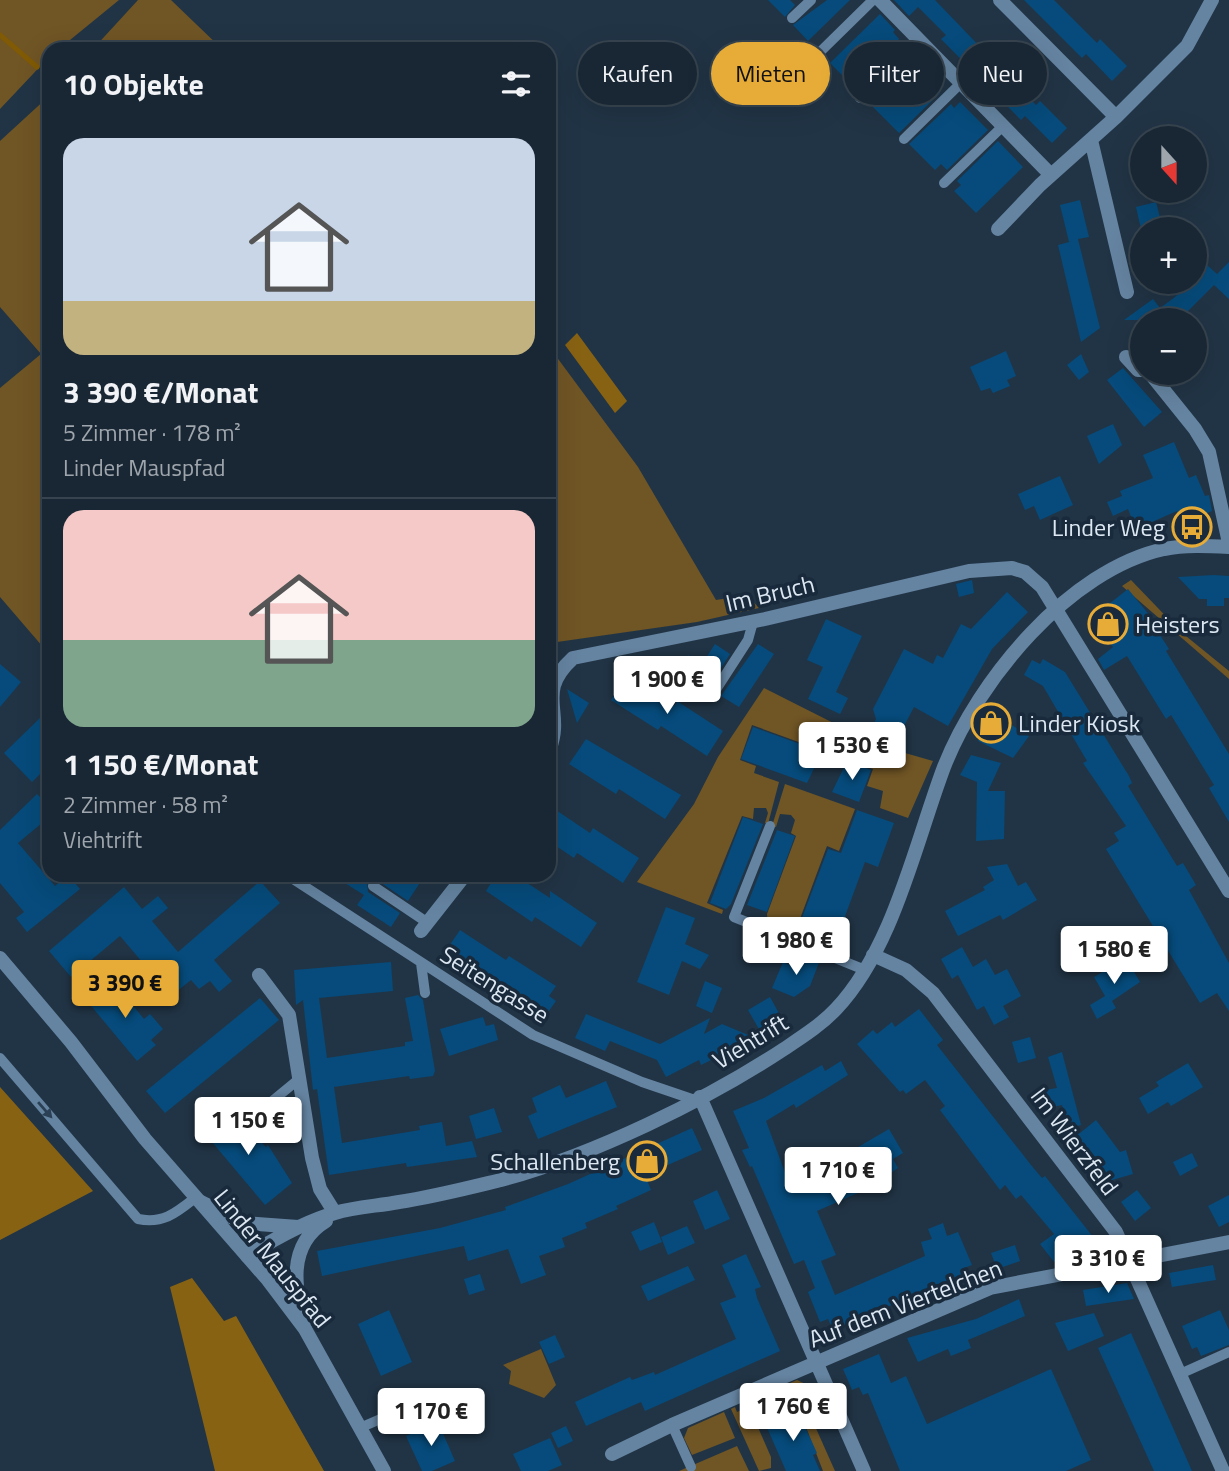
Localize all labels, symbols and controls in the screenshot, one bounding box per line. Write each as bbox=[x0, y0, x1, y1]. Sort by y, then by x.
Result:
chip: Kaufen bbox=[578, 42, 697, 105]
chip: Mieten bbox=[711, 42, 830, 105]
chip: Filter bbox=[844, 42, 944, 105]
chip: Neu bbox=[958, 42, 1047, 105]
text: 10 Objekte bbox=[63, 61, 204, 107]
icon: filters bbox=[497, 65, 535, 103]
north arrow bbox=[1130, 126, 1208, 203]
map controls bbox=[1130, 126, 1207, 385]
icon: home bbox=[236, 184, 362, 310]
button: + bbox=[1130, 217, 1207, 294]
button: − bbox=[1130, 308, 1207, 385]
text: 3 390 €/Monat bbox=[63, 369, 259, 415]
text: 5 Zimmer · 178 m² bbox=[63, 415, 241, 450]
text: Linder Mauspfad bbox=[63, 450, 225, 485]
bus stop icon: Linder Weg bbox=[1171, 506, 1213, 548]
place label: Linder Weg bbox=[1052, 509, 1165, 545]
icon: home bbox=[236, 556, 362, 682]
street label: Im Bruch bbox=[722, 565, 818, 621]
shop icon: Heisters bbox=[1087, 603, 1129, 645]
place label: Heisters bbox=[1135, 606, 1220, 642]
pin: 1 900 € bbox=[602, 656, 732, 716]
text: 1 900 € bbox=[630, 661, 704, 696]
shop icon: Linder Kiosk bbox=[970, 702, 1012, 744]
place label: Linder Kiosk bbox=[1018, 705, 1141, 741]
pin: 1 530 € bbox=[787, 722, 917, 782]
text: 1 530 € bbox=[815, 727, 889, 762]
text: 1 150 €/Monat bbox=[63, 741, 259, 787]
text: 2 Zimmer · 58 m² bbox=[63, 787, 228, 822]
text: Viehtrift bbox=[63, 822, 142, 857]
pin: 1 980 € bbox=[731, 918, 861, 977]
text: 1 980 € bbox=[759, 922, 833, 957]
pin: 1 580 € bbox=[1049, 926, 1179, 986]
text: 1 580 € bbox=[1077, 931, 1151, 966]
street label: Seitengasse bbox=[433, 936, 557, 1032]
pin: 3 390 € bbox=[60, 960, 190, 1020]
text: 3 390 € bbox=[88, 965, 162, 1000]
street label: Viehtrift bbox=[705, 1004, 795, 1078]
street label: Im Wierzfeld bbox=[1022, 1079, 1128, 1203]
pin: 1 150 € bbox=[183, 1098, 313, 1157]
one-way arrow bbox=[37, 1101, 53, 1119]
text: 1 150 € bbox=[211, 1102, 285, 1137]
shop icon: Schallenberg bbox=[626, 1140, 668, 1182]
place label: Schallenberg bbox=[490, 1143, 620, 1179]
pin: 1 710 € bbox=[773, 1148, 903, 1207]
text: 1 710 € bbox=[801, 1152, 875, 1187]
street label: Linder Mauspfad bbox=[206, 1181, 340, 1335]
pin: 3 310 € bbox=[1043, 1236, 1173, 1295]
text: 3 310 € bbox=[1071, 1240, 1145, 1275]
street label: Auf dem Viertelchen bbox=[803, 1250, 1007, 1356]
pin: 1 760 € bbox=[728, 1384, 858, 1443]
pin: 1 170 € bbox=[366, 1388, 496, 1448]
text: 1 760 € bbox=[756, 1388, 830, 1423]
text: 1 170 € bbox=[394, 1393, 468, 1428]

